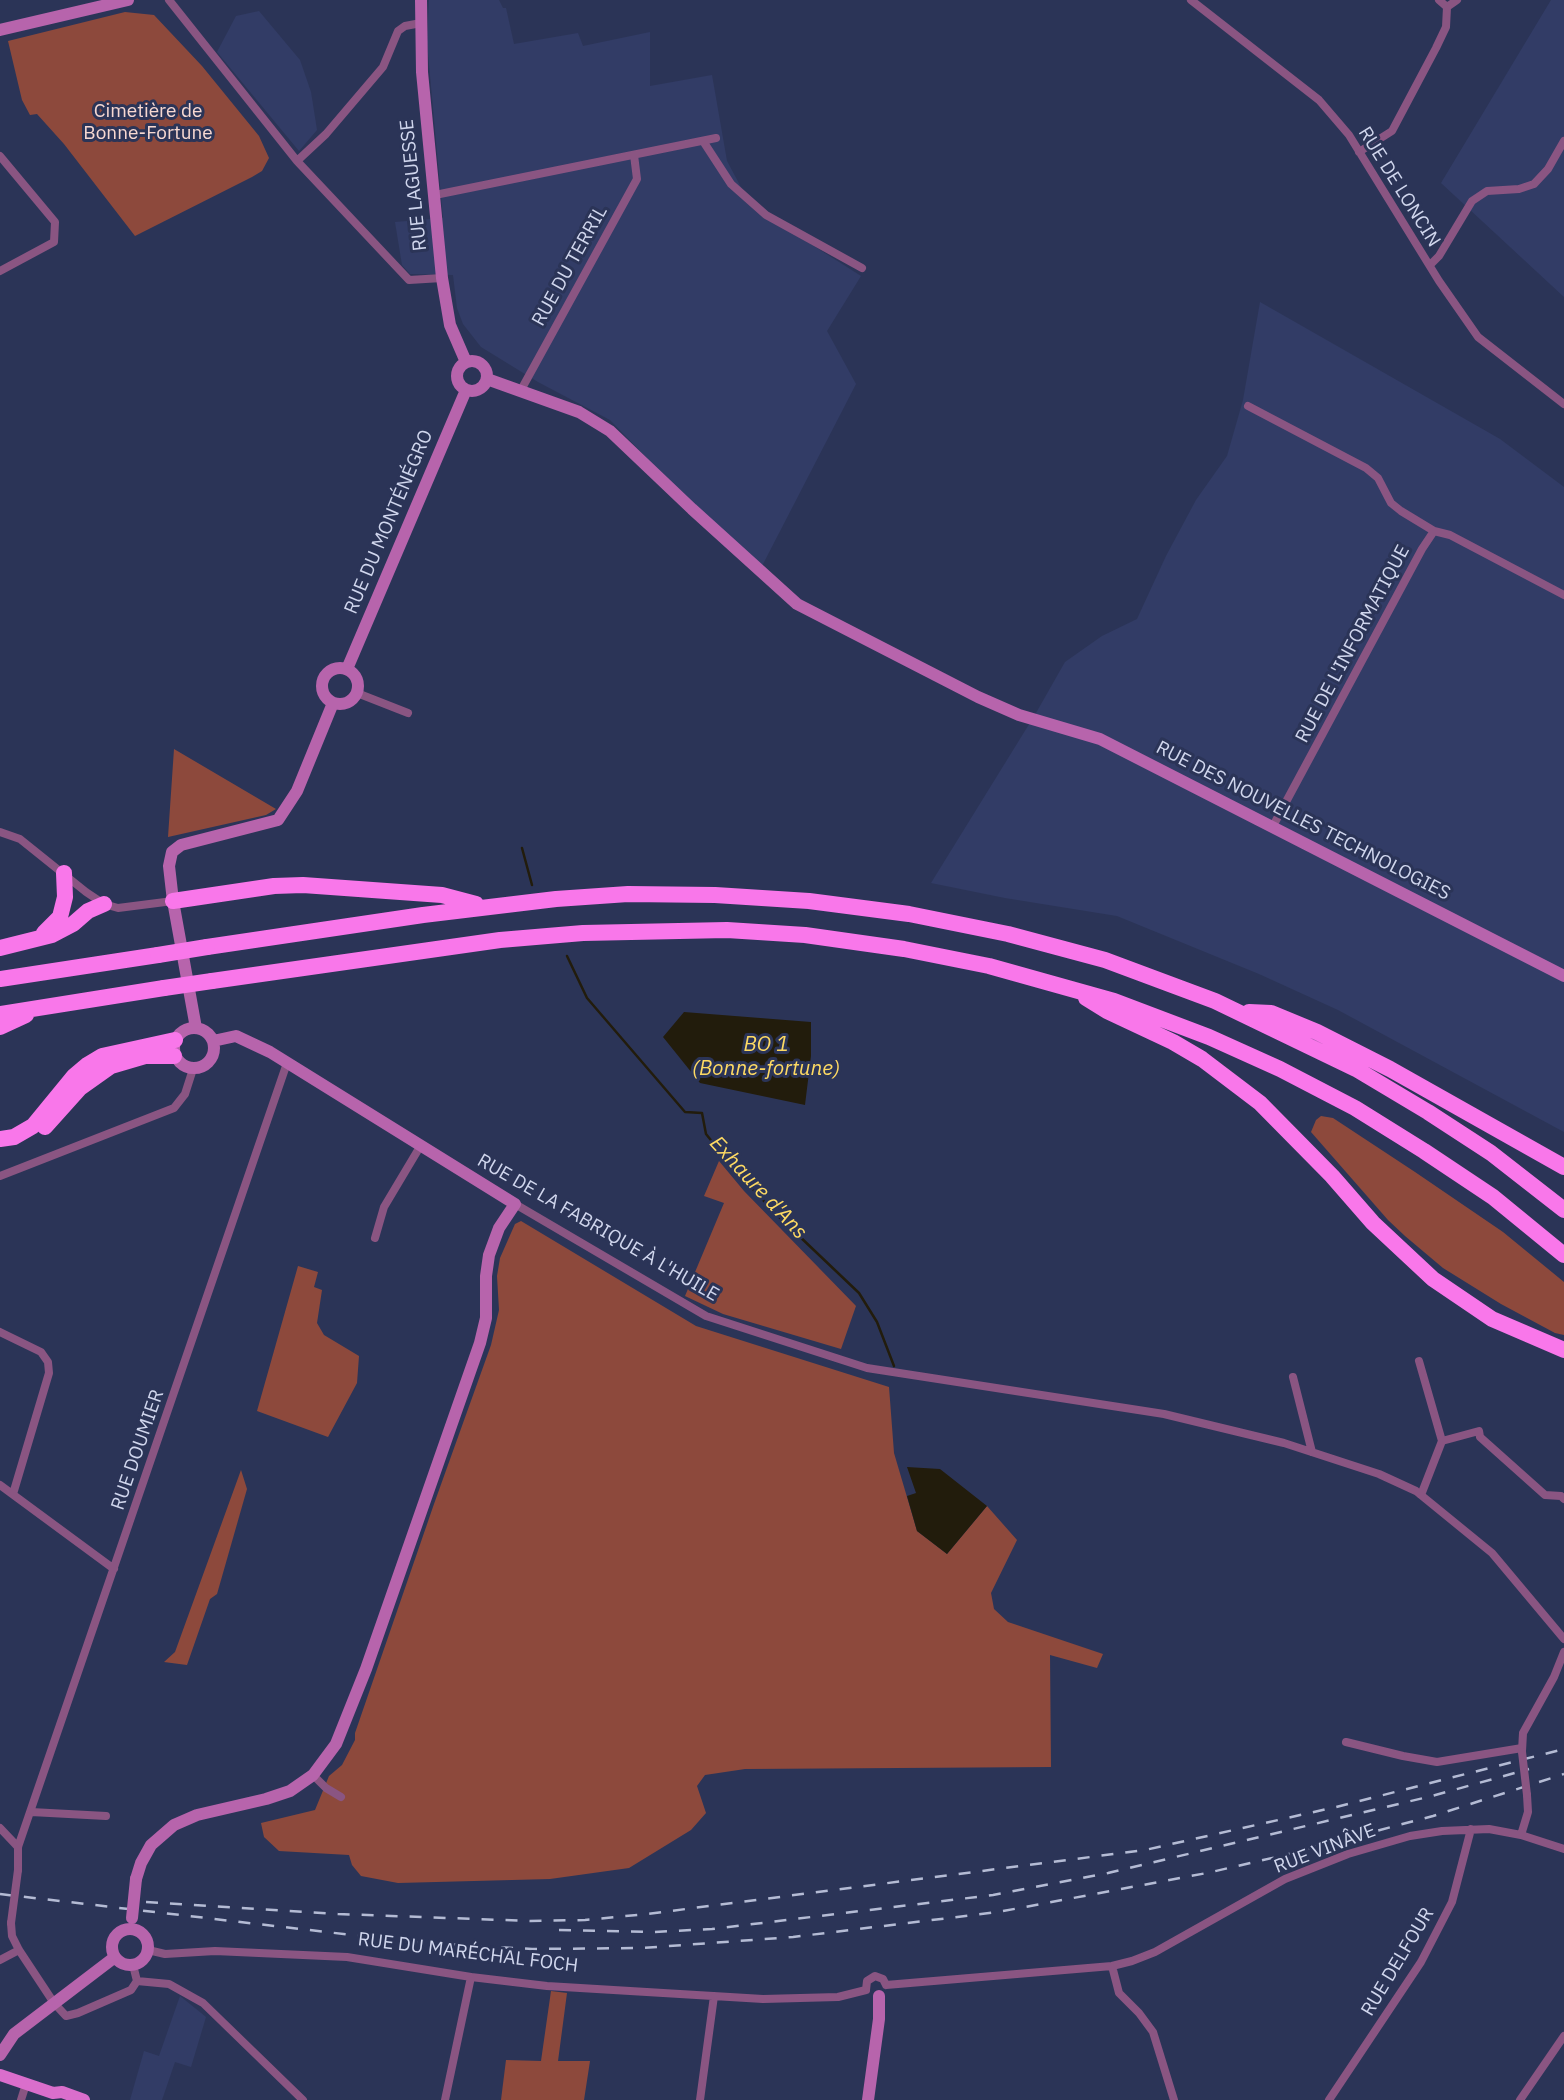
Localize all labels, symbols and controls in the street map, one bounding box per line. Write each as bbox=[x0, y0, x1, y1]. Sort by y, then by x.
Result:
park label: Cimetière de Bonne-Fortune bbox=[83, 101, 213, 145]
street label: RUE LAGUESSE bbox=[396, 118, 432, 252]
street label: RUE DE LONCIN bbox=[1353, 123, 1445, 251]
street label: RUE DU TERRIL bbox=[528, 202, 612, 330]
street label: RUE DU MONTÉNÉGRO bbox=[340, 426, 438, 618]
street label: RUE DE L'INFORMATIQUE bbox=[1291, 541, 1415, 747]
street label: RUE DES NOUVELLES TECHNOLOGIES bbox=[1152, 737, 1454, 905]
water label: BO 1 (Bonne-fortune) bbox=[692, 1032, 840, 1082]
water label: Exhaure d'Ans bbox=[704, 1131, 812, 1245]
street label: RUE DE LA FABRIQUE À L'HUILE bbox=[473, 1149, 723, 1307]
street label: RUE DOUMIER bbox=[107, 1387, 169, 1513]
street label: RUE VINÂVE bbox=[1271, 1819, 1379, 1879]
street label: RUE DELFOUR bbox=[1357, 1904, 1439, 2020]
street label: RUE DU MARÉCHAL FOCH bbox=[357, 1928, 579, 1978]

